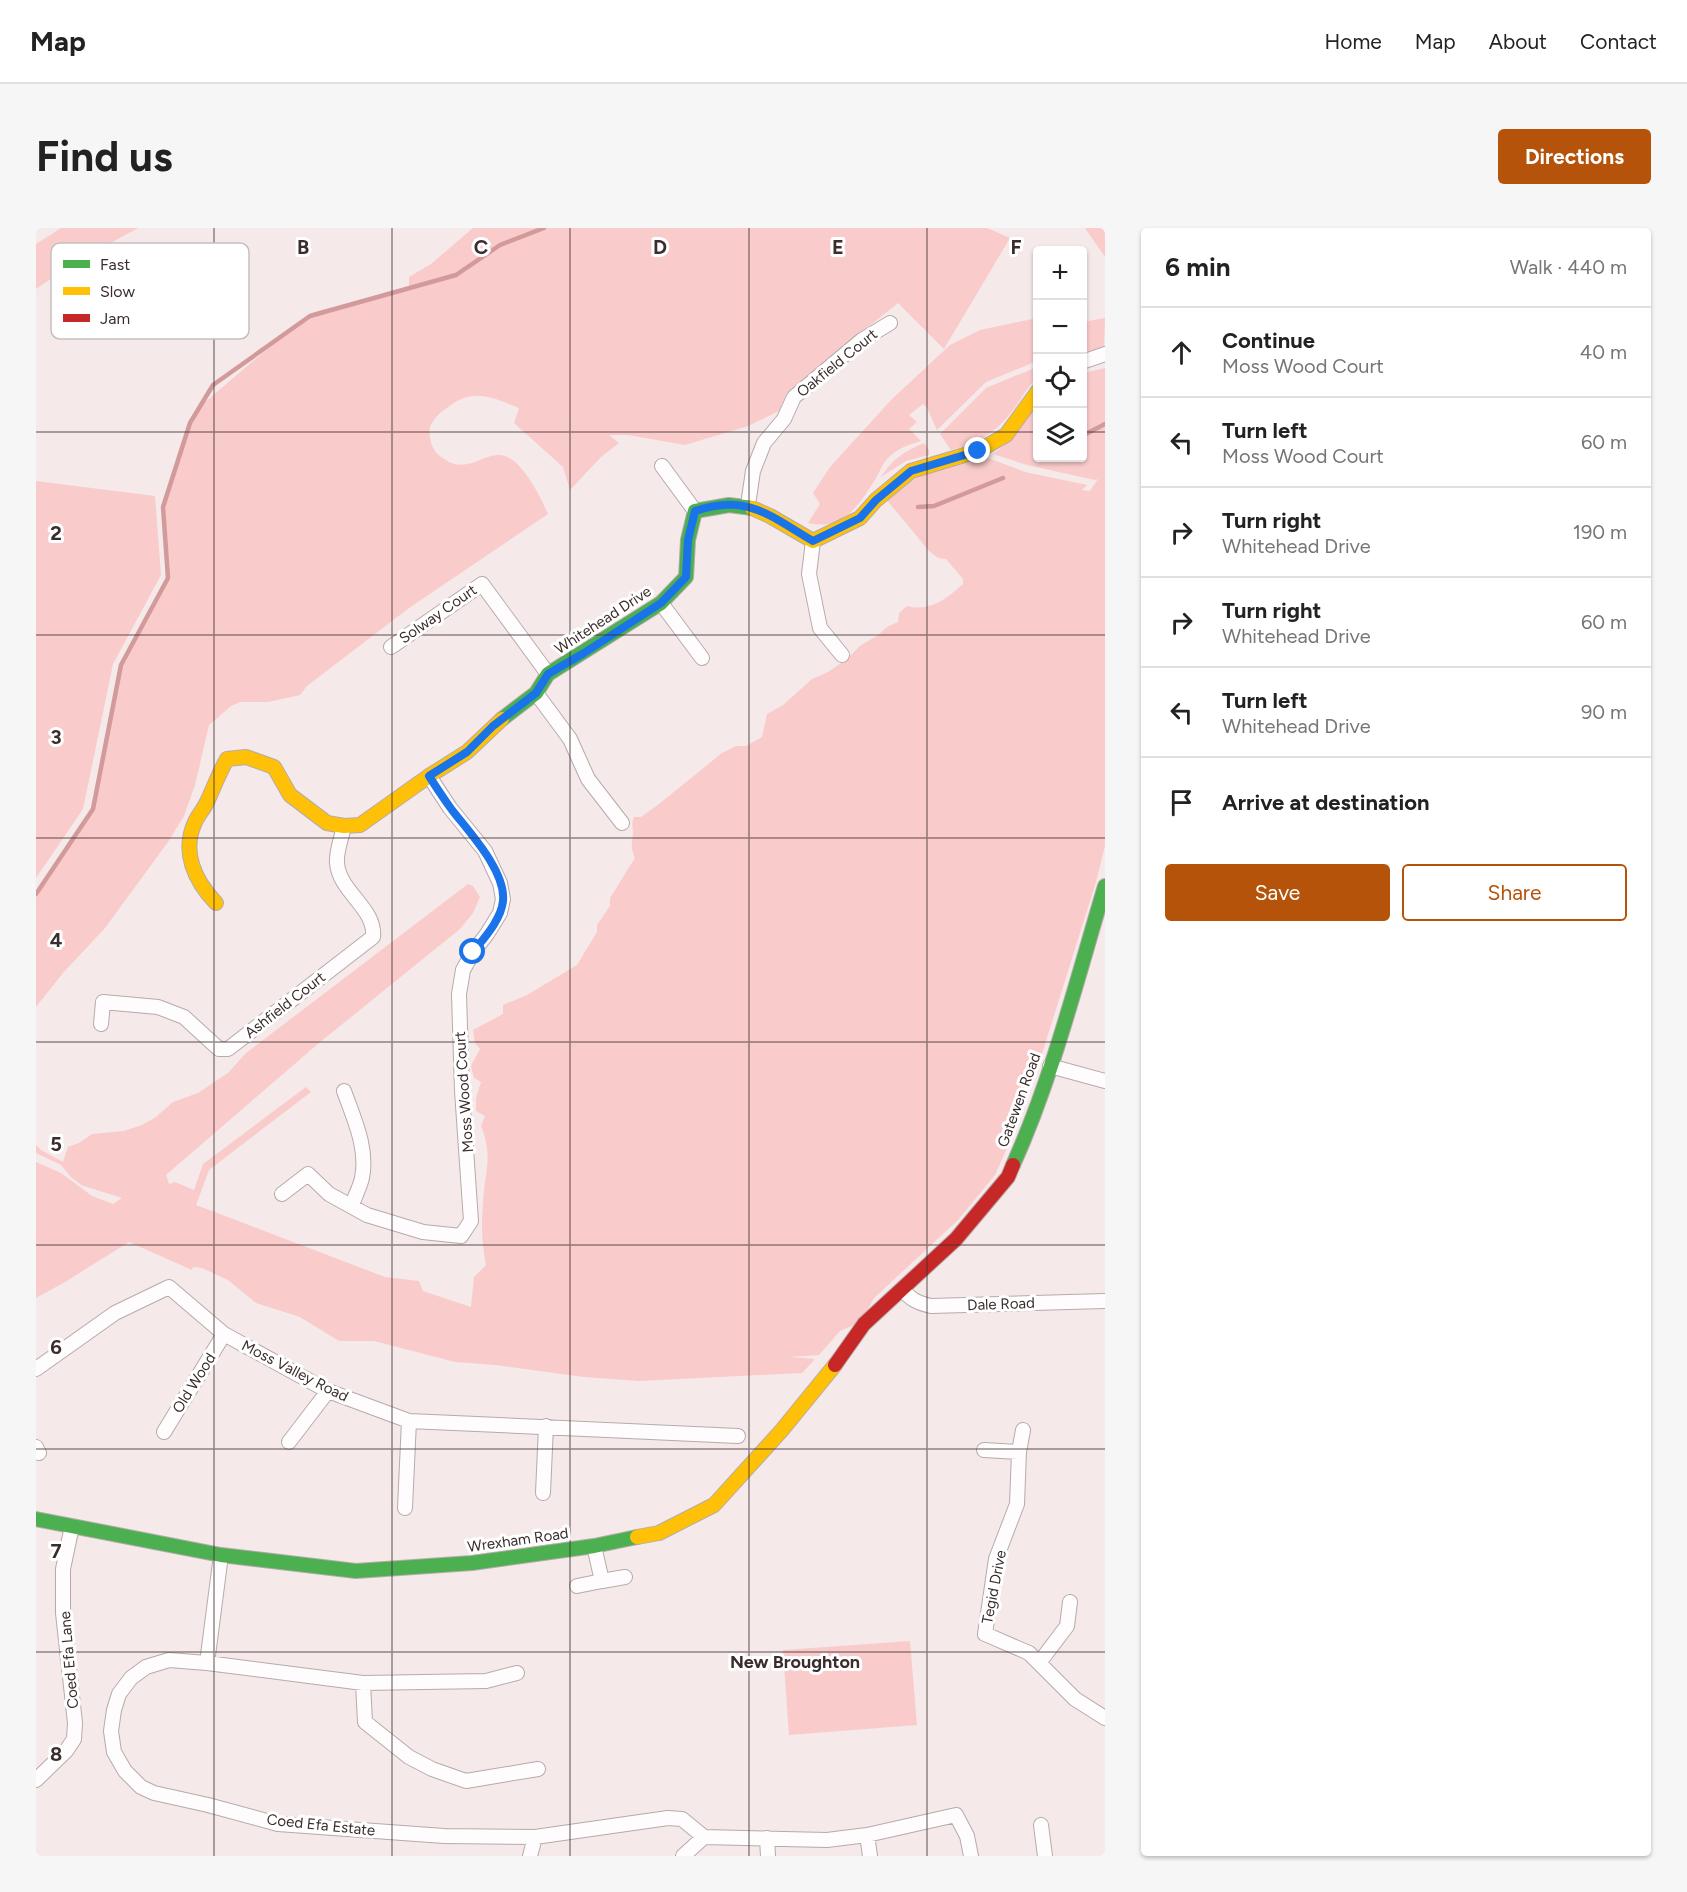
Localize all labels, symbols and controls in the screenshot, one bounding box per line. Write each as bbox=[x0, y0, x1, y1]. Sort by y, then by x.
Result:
text: Map bbox=[30, 24, 86, 58]
text: Home bbox=[1325, 29, 1382, 54]
text: Map bbox=[1415, 29, 1456, 54]
text: About bbox=[1489, 29, 1547, 54]
text: Contact bbox=[1580, 29, 1657, 54]
button: Directions bbox=[1498, 129, 1651, 184]
text: Find us bbox=[36, 131, 173, 182]
text: B bbox=[297, 235, 309, 259]
text: C bbox=[474, 235, 488, 259]
text: D bbox=[653, 235, 667, 259]
text: E bbox=[832, 235, 844, 259]
text: F bbox=[1010, 235, 1022, 259]
legend bbox=[51, 243, 249, 339]
map controls bbox=[1033, 246, 1087, 462]
button: + bbox=[1033, 246, 1087, 300]
text: 6 min bbox=[1165, 251, 1231, 283]
text: Fast bbox=[100, 255, 130, 274]
text: Walk · 440 m bbox=[1510, 255, 1627, 279]
text: Slow bbox=[100, 282, 135, 301]
button: − bbox=[1033, 300, 1087, 354]
text: Jam bbox=[100, 309, 130, 328]
street label: Oakfield Court bbox=[793, 325, 881, 401]
text: Continue bbox=[1222, 327, 1315, 354]
icon: ahead bbox=[1165, 336, 1198, 369]
text: 40 m bbox=[1580, 340, 1627, 364]
button: locate bbox=[1033, 354, 1087, 408]
text: Moss Wood Court bbox=[1222, 354, 1384, 378]
button: layers bbox=[1033, 408, 1087, 462]
text: Turn left bbox=[1222, 417, 1308, 444]
icon: left bbox=[1165, 426, 1198, 459]
text: 60 m bbox=[1581, 430, 1627, 454]
route end bbox=[964, 437, 990, 463]
text: Moss Wood Court bbox=[1222, 444, 1384, 468]
text: Turn right bbox=[1222, 507, 1321, 534]
icon: right bbox=[1165, 516, 1198, 549]
text: 190 m bbox=[1573, 520, 1627, 544]
text: 2 bbox=[50, 521, 62, 545]
text: Whitehead Drive bbox=[1222, 534, 1371, 558]
street label: Solway Court bbox=[396, 580, 481, 647]
street label: Whitehead Drive bbox=[551, 582, 655, 658]
text: Turn right bbox=[1222, 597, 1321, 624]
icon: right bbox=[1165, 606, 1198, 639]
text: 60 m bbox=[1581, 610, 1627, 634]
text: Whitehead Drive bbox=[1222, 624, 1371, 648]
text: Turn left bbox=[1222, 687, 1308, 714]
icon: left bbox=[1165, 696, 1198, 729]
text: 90 m bbox=[1581, 700, 1627, 724]
text: Whitehead Drive bbox=[1222, 714, 1371, 738]
text: 3 bbox=[50, 725, 62, 749]
icon: arrive bbox=[1165, 786, 1198, 819]
text: Arrive at destination bbox=[1222, 789, 1430, 816]
button: Save bbox=[1165, 864, 1390, 921]
button: Share bbox=[1402, 864, 1627, 921]
text: 4 bbox=[50, 928, 63, 952]
route start bbox=[459, 938, 485, 964]
street label: Ashfield Court bbox=[241, 968, 329, 1042]
street label: Moss Wood Court bbox=[451, 1031, 477, 1153]
street label: Gatewen Road bbox=[994, 1050, 1044, 1150]
text: 5 bbox=[50, 1132, 62, 1156]
street label: Dale Road bbox=[967, 1294, 1035, 1314]
text: 6 bbox=[50, 1335, 62, 1359]
street label: Moss Valley Road bbox=[239, 1336, 351, 1406]
street label: Old Wood bbox=[169, 1350, 219, 1416]
street label: Wrexham Road bbox=[466, 1524, 570, 1556]
text: 7 bbox=[50, 1539, 62, 1563]
street label: Tegid Drive bbox=[978, 1548, 1010, 1626]
street label: Coed Efa Lane bbox=[56, 1610, 82, 1710]
district label: New Broughton bbox=[730, 1651, 860, 1673]
text: 8 bbox=[50, 1742, 62, 1766]
street label: Coed Efa Estate bbox=[266, 1810, 376, 1840]

